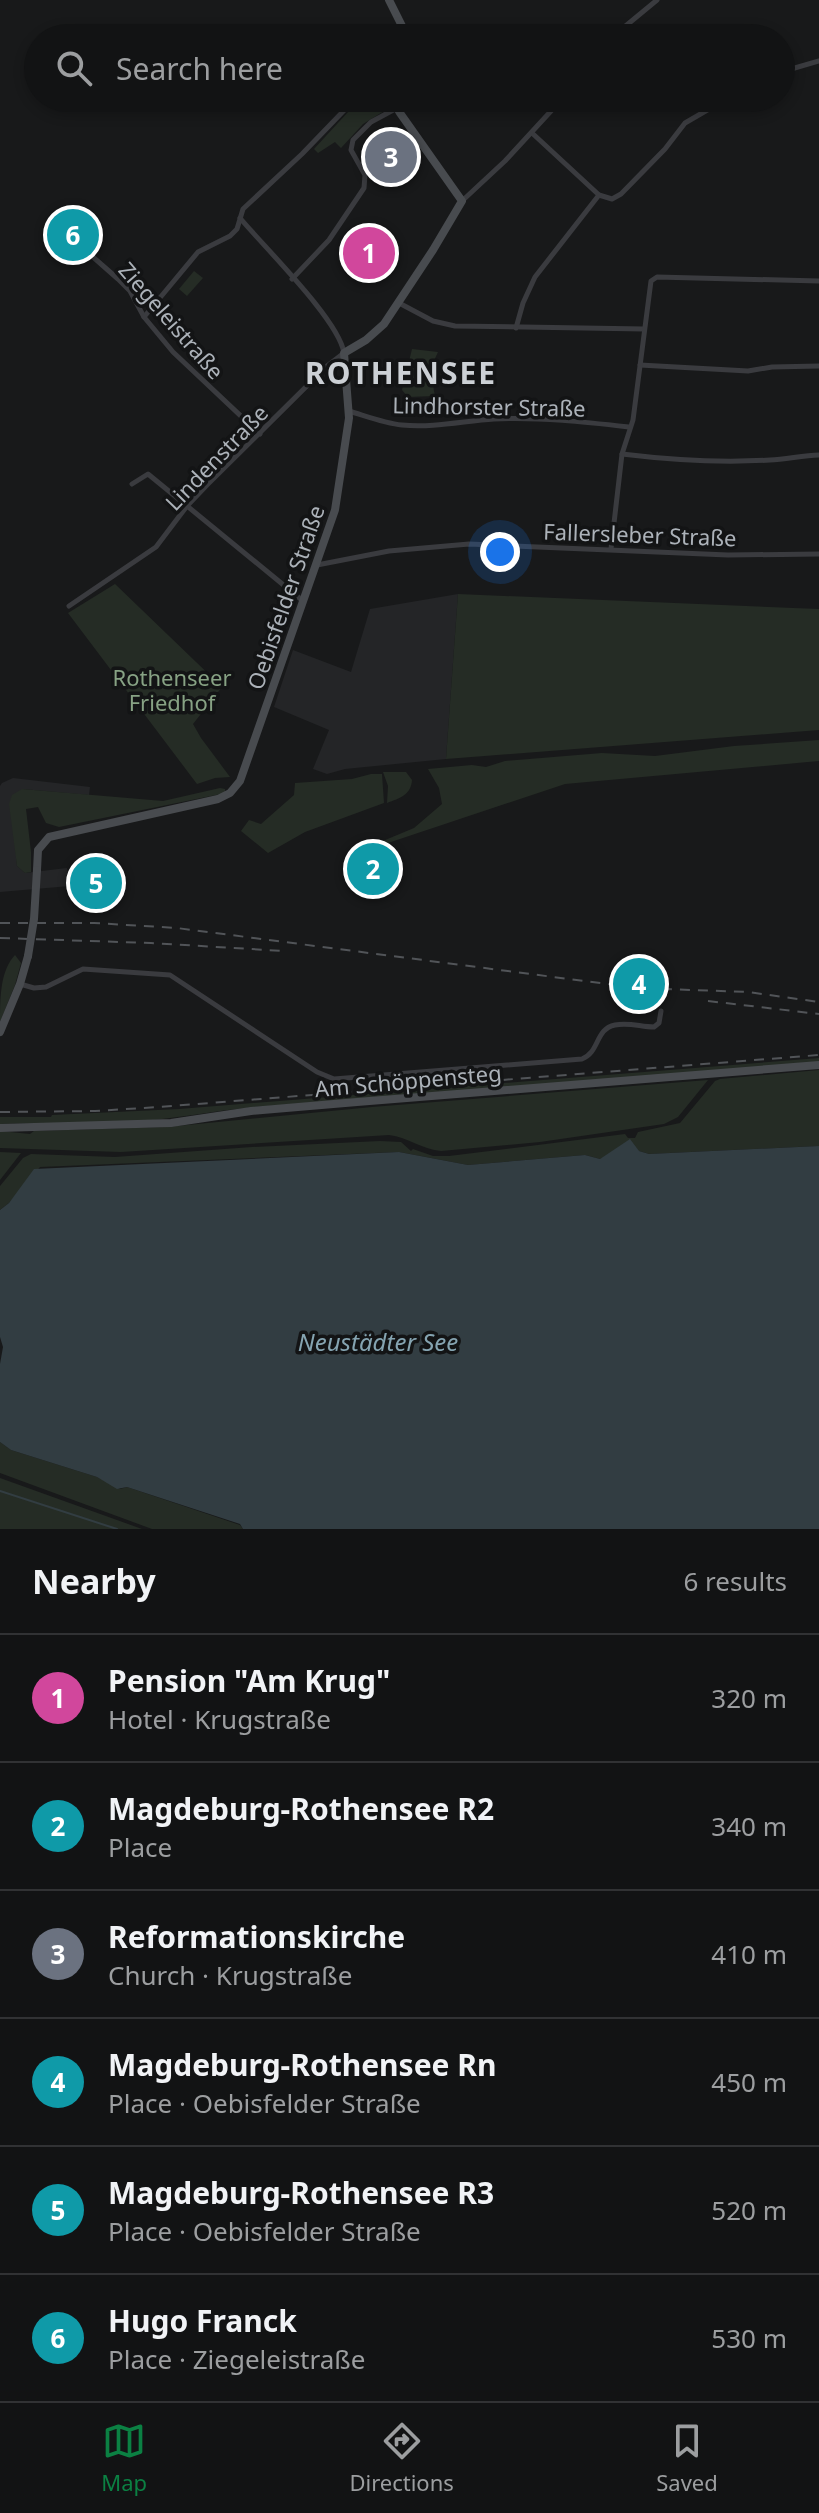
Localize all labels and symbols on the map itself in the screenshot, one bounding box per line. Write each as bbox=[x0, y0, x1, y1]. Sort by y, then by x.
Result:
pin: 3 bbox=[365, 127, 417, 187]
pin: 6 bbox=[47, 205, 99, 265]
pin: 1 bbox=[343, 223, 395, 283]
street label: Ziegeleistraße bbox=[113, 255, 231, 385]
district label: ROTHENSEE bbox=[305, 352, 497, 393]
street label: Lindhorster Straße bbox=[392, 389, 586, 423]
street label: Lindenstraße bbox=[158, 398, 274, 516]
street label: Oebisfelder Straße bbox=[239, 501, 331, 693]
street label: Fallersleber Straße bbox=[543, 516, 737, 552]
your location bbox=[480, 532, 520, 572]
park label: Rothenseer Friedhof bbox=[113, 662, 231, 717]
pin: 2 bbox=[347, 839, 399, 899]
pin: 5 bbox=[70, 853, 122, 913]
pin: 4 bbox=[613, 954, 665, 1014]
street label: Am Schöppensteg bbox=[313, 1057, 503, 1103]
water label: Neustädter See bbox=[298, 1325, 458, 1358]

